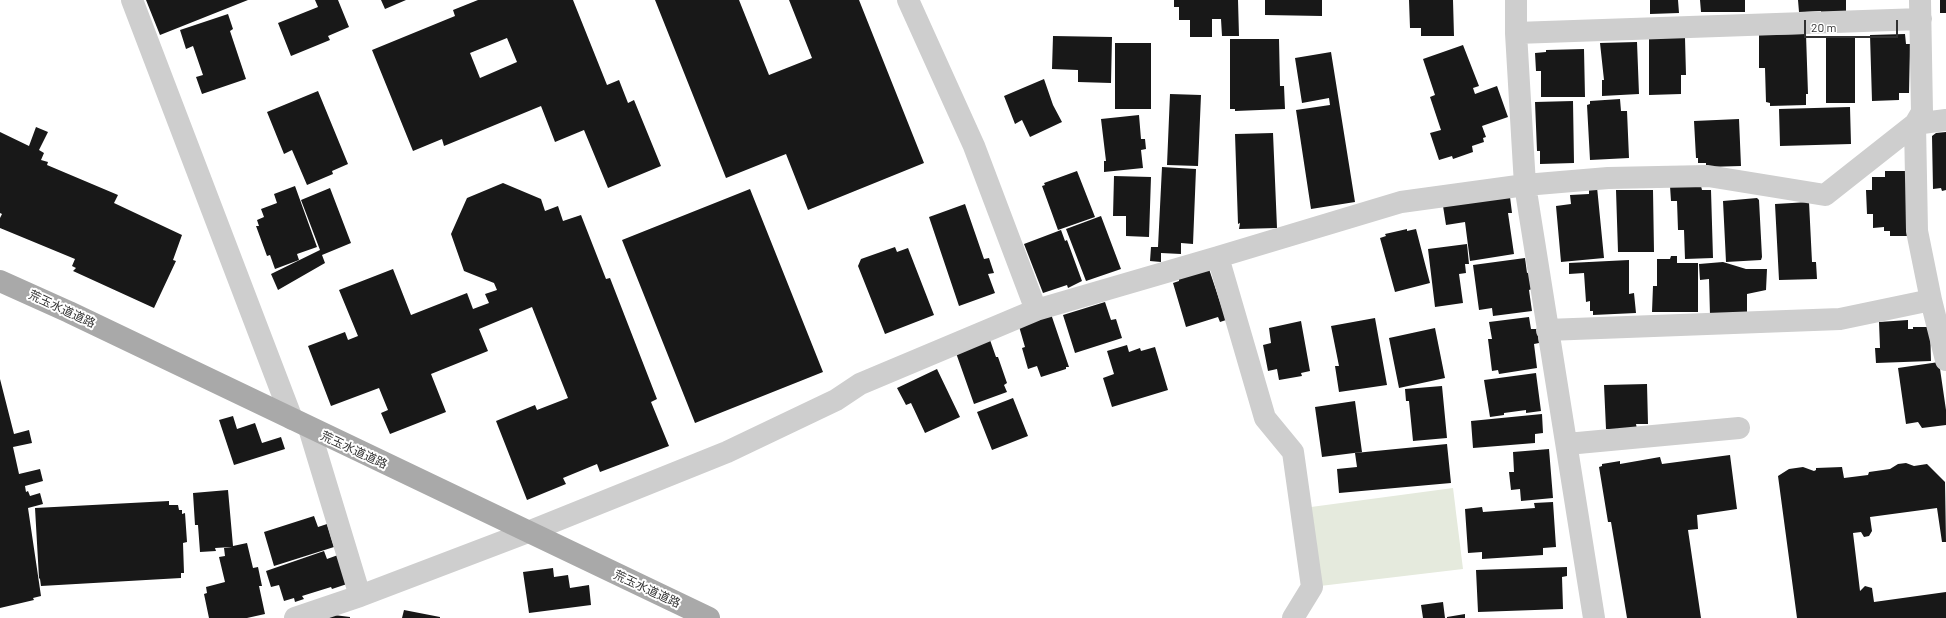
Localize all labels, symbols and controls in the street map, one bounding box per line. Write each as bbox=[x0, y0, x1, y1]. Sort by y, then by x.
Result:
scale bar bbox=[1806, 12, 1900, 38]
text: 20 m bbox=[1811, 20, 1837, 34]
street label: 荒玉水道道路 bbox=[26, 287, 98, 331]
street label: 荒玉水道道路 bbox=[318, 428, 390, 472]
street label: 荒玉水道道路 bbox=[611, 567, 683, 611]

